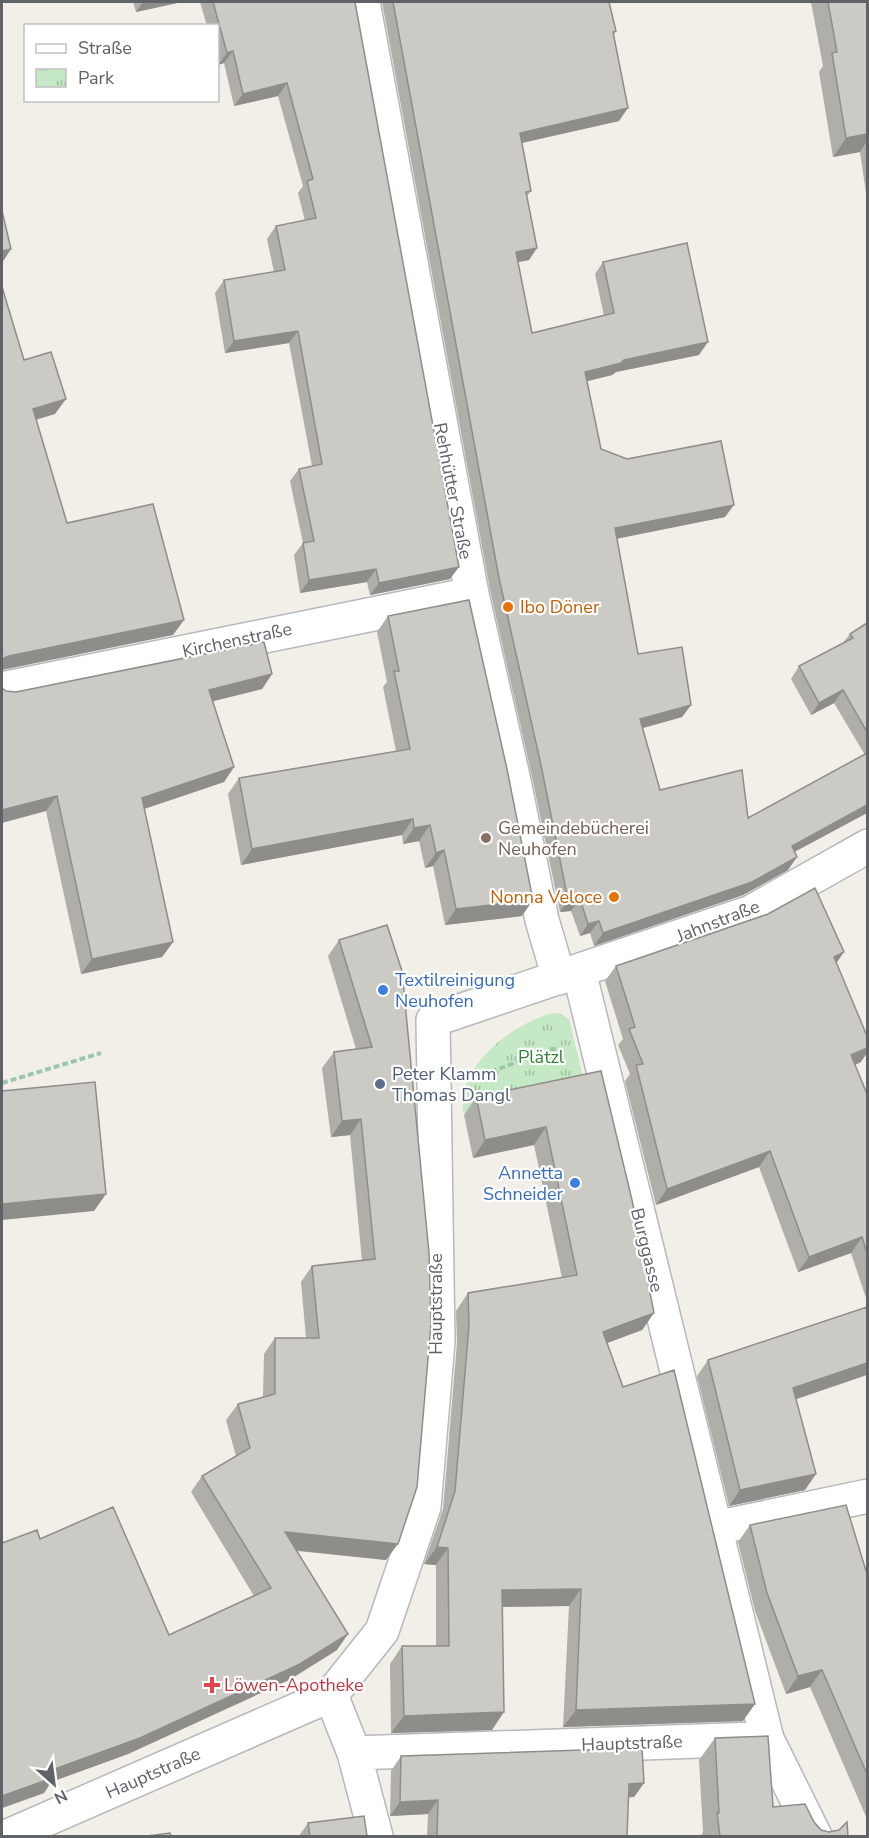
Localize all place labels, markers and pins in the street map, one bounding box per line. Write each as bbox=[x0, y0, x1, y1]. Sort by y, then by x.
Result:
place label: Ibo Döner bbox=[520, 595, 600, 619]
marker: Ibo Döner bbox=[501, 600, 515, 614]
place label: Gemeindebücherei Neuhofen bbox=[498, 816, 649, 861]
marker: Gemeindebücherei Neuhofen bbox=[479, 831, 493, 845]
place label: Nonna Veloce bbox=[490, 885, 602, 909]
marker: Nonna Veloce bbox=[607, 890, 621, 904]
place label: Textilreinigung Neuhofen bbox=[395, 968, 515, 1013]
marker: Textilreinigung Neuhofen bbox=[376, 983, 390, 997]
place label: Peter Klamm Thomas Dangl bbox=[392, 1062, 511, 1107]
marker: Peter Klamm Thomas Dangl bbox=[373, 1077, 387, 1091]
place label: Annetta Schneider bbox=[483, 1161, 564, 1206]
marker: Annetta Schneider bbox=[568, 1176, 582, 1190]
place label: Löwen-Apotheke bbox=[224, 1673, 364, 1697]
marker: Löwen-Apotheke bbox=[205, 1678, 219, 1692]

